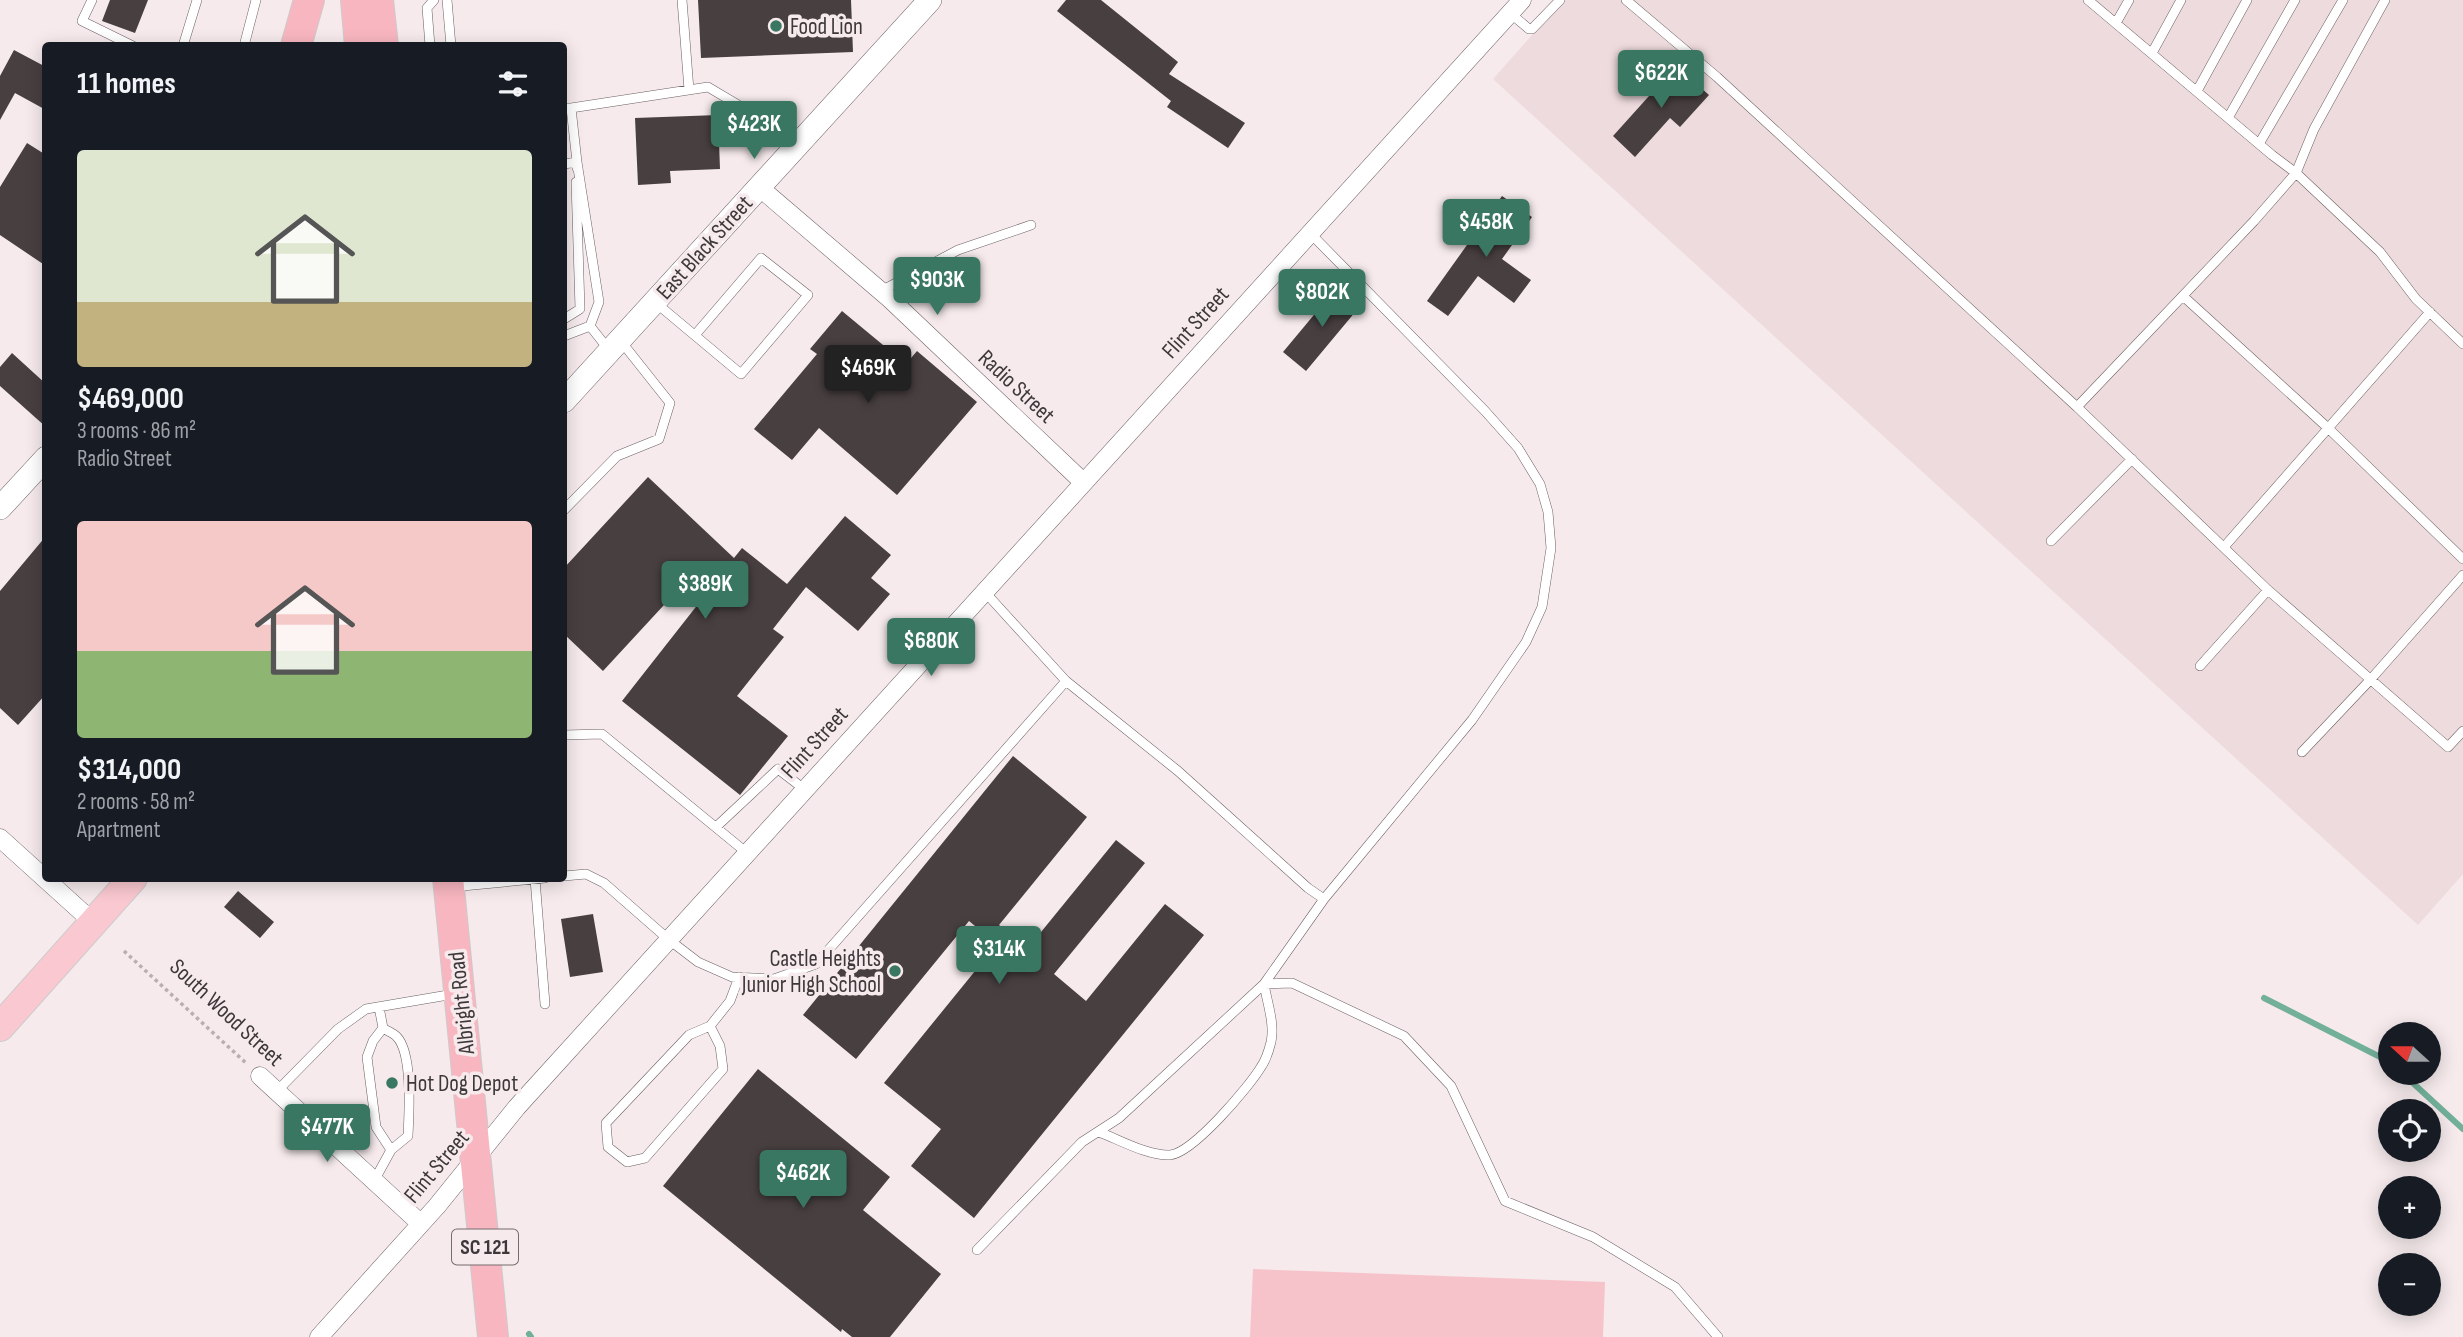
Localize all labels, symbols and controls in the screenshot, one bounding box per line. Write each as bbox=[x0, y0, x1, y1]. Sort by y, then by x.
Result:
place label: Food Lion bbox=[790, 13, 863, 41]
marker: Food Lion bbox=[768, 18, 784, 34]
pin: $622K bbox=[1612, 50, 1710, 110]
text: $622K bbox=[1634, 59, 1688, 87]
icon: filters bbox=[494, 65, 532, 103]
text: 11 homes bbox=[77, 66, 176, 102]
pin: $423K bbox=[705, 102, 803, 161]
text: $423K bbox=[727, 110, 781, 138]
street label: East Black Street bbox=[651, 190, 759, 306]
icon: home bbox=[242, 196, 368, 322]
pin: $458K bbox=[1437, 200, 1535, 259]
text: $458K bbox=[1459, 208, 1513, 236]
pin: $903K bbox=[888, 258, 986, 317]
text: $903K bbox=[909, 266, 965, 294]
pin: $802K bbox=[1273, 270, 1371, 329]
text: $802K bbox=[1295, 278, 1349, 306]
street label: Flint Street bbox=[1156, 281, 1235, 364]
street label: Radio Street bbox=[972, 344, 1061, 429]
pin: $469K bbox=[819, 346, 917, 405]
text: $469K bbox=[840, 354, 896, 382]
text: $469,000 bbox=[77, 381, 184, 417]
text: 3 rooms · 86 m² bbox=[77, 417, 196, 445]
text: Radio Street bbox=[77, 445, 172, 473]
pin: $389K bbox=[656, 562, 754, 621]
icon: home bbox=[242, 567, 368, 693]
text: $389K bbox=[677, 570, 733, 598]
pin: $680K bbox=[882, 618, 980, 678]
text: $680K bbox=[903, 627, 959, 655]
street label: Flint Street bbox=[775, 701, 854, 784]
text: $314,000 bbox=[77, 752, 181, 788]
text: 2 rooms · 58 m² bbox=[77, 788, 195, 816]
text: Apartment bbox=[77, 816, 161, 844]
pin: $314K bbox=[950, 926, 1048, 986]
text: $314K bbox=[972, 935, 1026, 963]
place label: Castle Heights Junior High School bbox=[741, 945, 881, 999]
street label: Albright Road bbox=[443, 950, 481, 1057]
street label: South Wood Street bbox=[164, 953, 289, 1072]
marker: Castle Heights Junior High School bbox=[887, 963, 903, 979]
north arrow bbox=[2378, 1022, 2441, 1085]
map controls bbox=[2378, 1022, 2441, 1316]
place label: Hot Dog Depot bbox=[406, 1070, 518, 1098]
marker: Hot Dog Depot bbox=[384, 1075, 400, 1091]
button: locate bbox=[2378, 1099, 2441, 1162]
pin: $477K bbox=[278, 1104, 376, 1164]
text: $477K bbox=[300, 1113, 354, 1141]
street label: Flint Street bbox=[398, 1124, 475, 1209]
pin: $462K bbox=[754, 1150, 852, 1210]
text: $462K bbox=[776, 1159, 830, 1187]
button: + bbox=[2378, 1176, 2441, 1239]
road number: SC 121 bbox=[452, 1230, 518, 1264]
button: − bbox=[2378, 1253, 2441, 1316]

